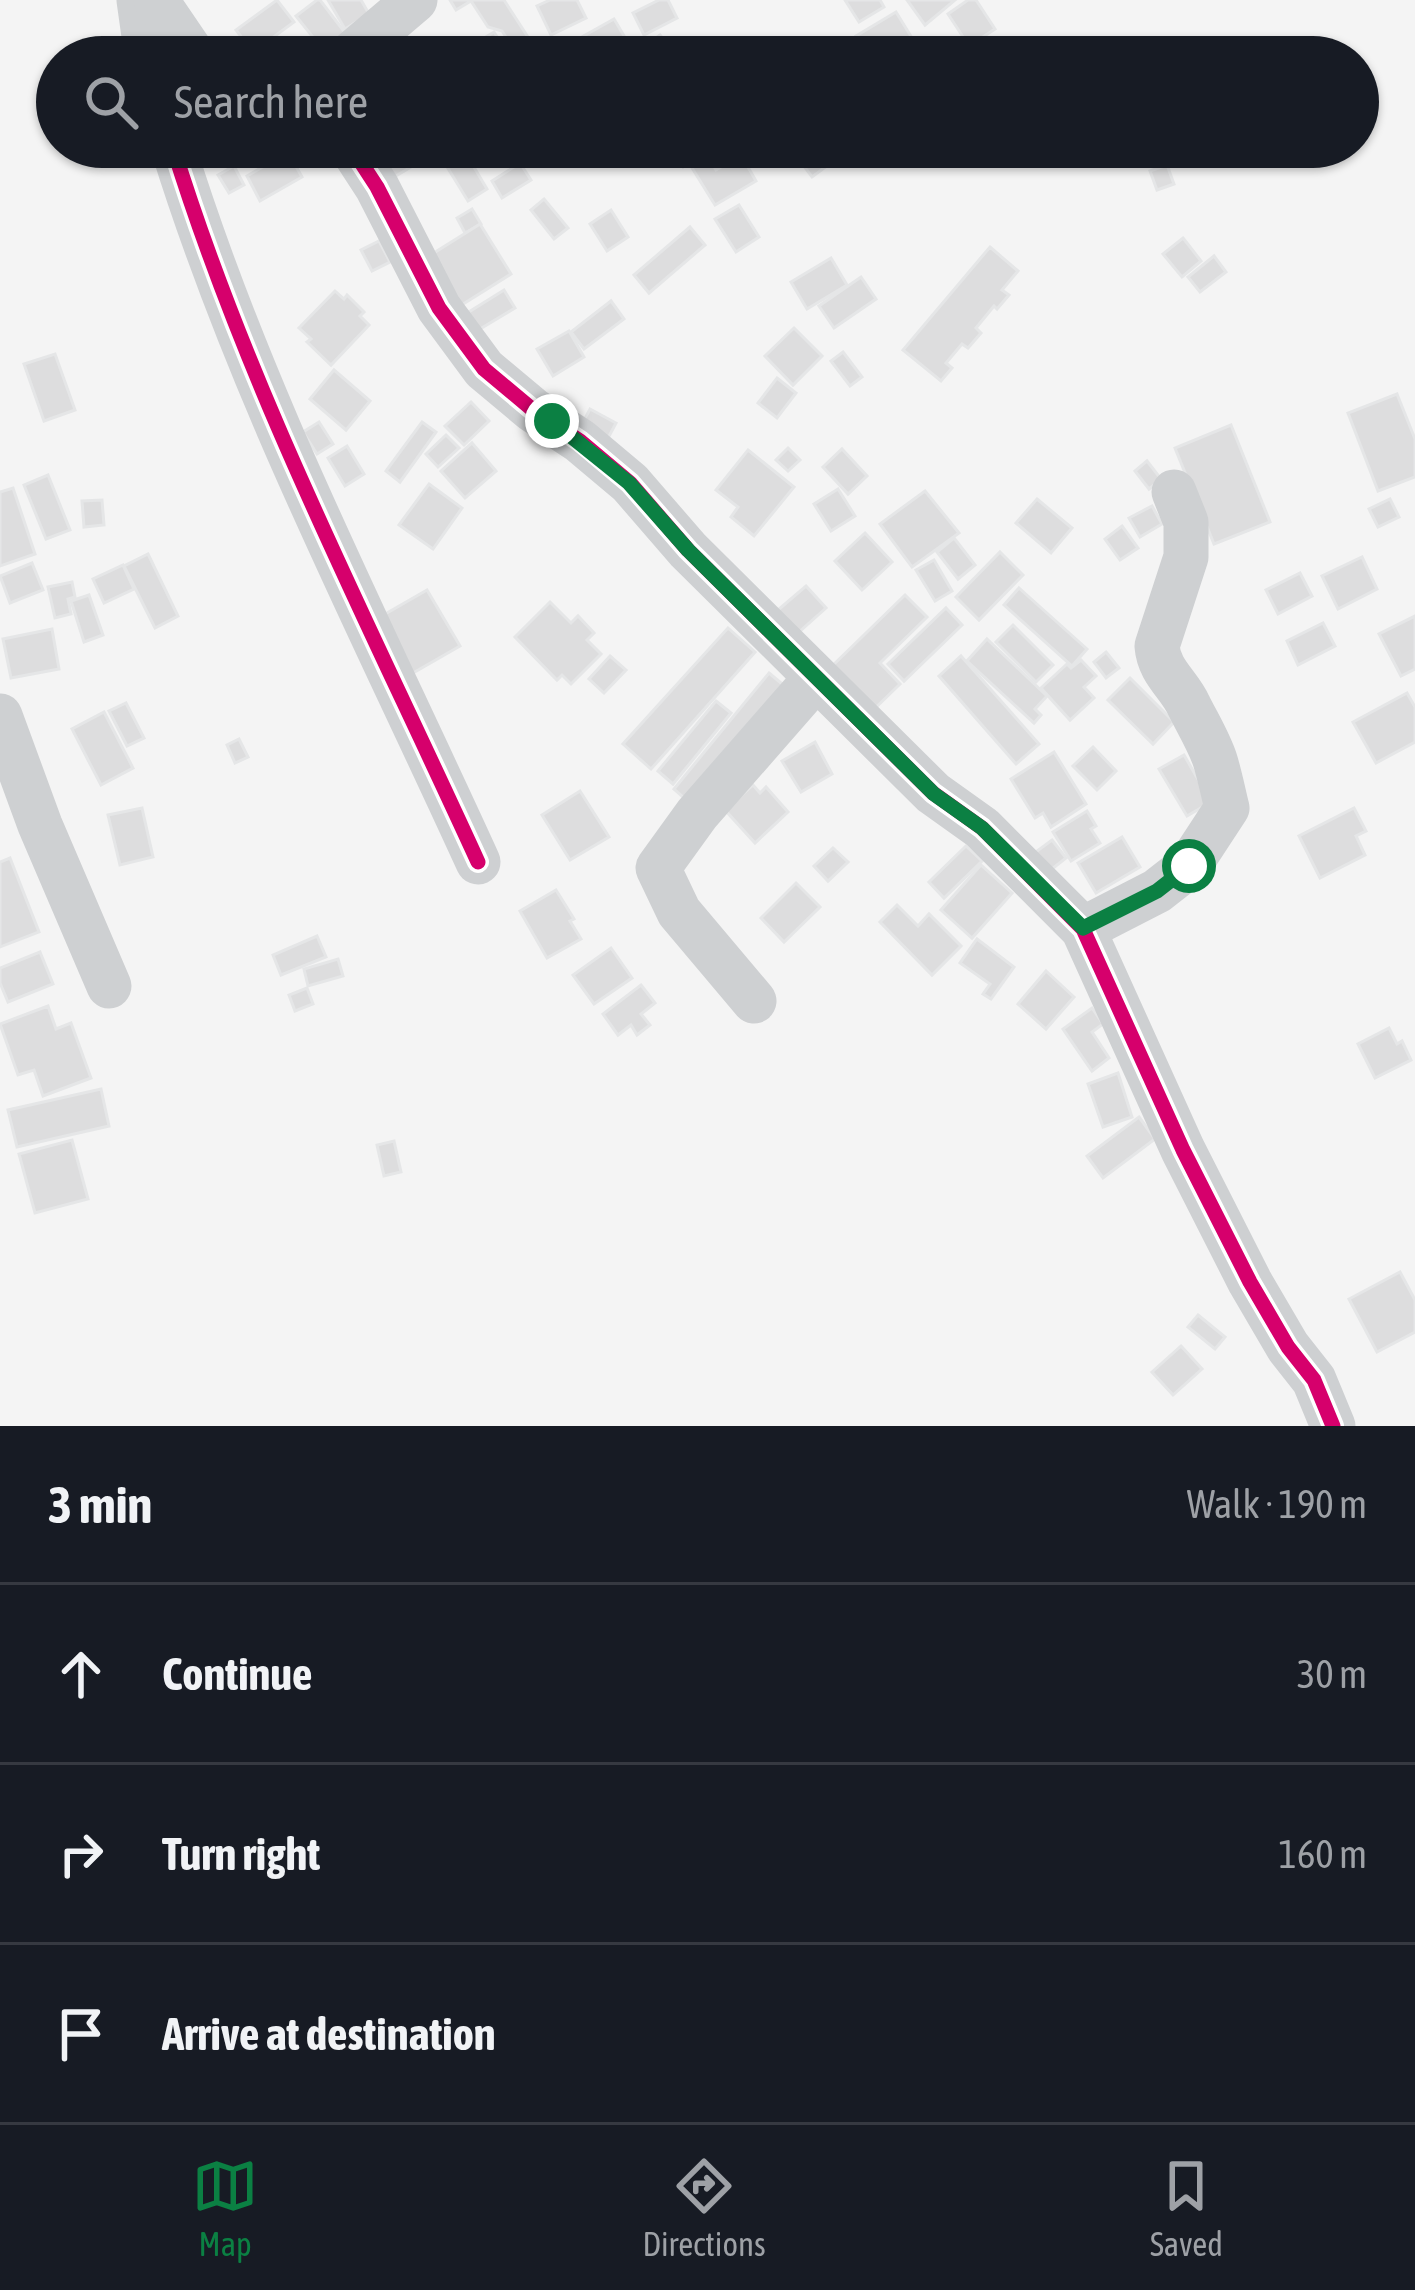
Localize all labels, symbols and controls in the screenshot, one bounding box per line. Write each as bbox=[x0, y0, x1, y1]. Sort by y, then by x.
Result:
search box bbox=[36, 36, 1379, 168]
icon: search bbox=[78, 69, 144, 135]
text: Search here bbox=[174, 76, 368, 128]
route end bbox=[525, 394, 579, 448]
route start bbox=[1162, 839, 1216, 893]
text: 3 min bbox=[48, 1475, 152, 1534]
text: Walk · 190 m bbox=[1187, 1482, 1367, 1526]
icon: ahead bbox=[48, 1641, 114, 1707]
text: Continue bbox=[162, 1648, 313, 1700]
text: 30 m bbox=[1297, 1652, 1367, 1696]
icon: right bbox=[48, 1821, 114, 1887]
text: Turn right bbox=[162, 1828, 320, 1880]
text: 160 m bbox=[1279, 1832, 1367, 1876]
icon: arrive bbox=[48, 2001, 114, 2067]
text: Arrive at destination bbox=[162, 2008, 496, 2060]
tab: Map bbox=[192, 2153, 258, 2263]
tab: Directions bbox=[642, 2153, 766, 2263]
tab: Saved bbox=[1150, 2153, 1223, 2263]

